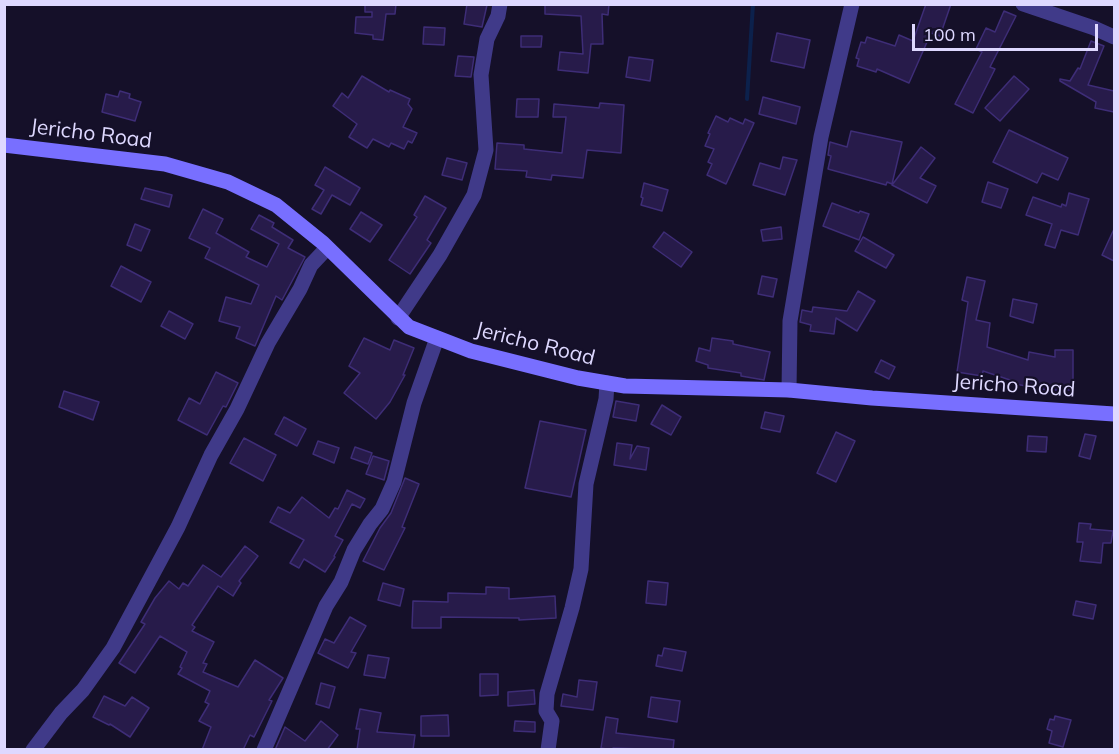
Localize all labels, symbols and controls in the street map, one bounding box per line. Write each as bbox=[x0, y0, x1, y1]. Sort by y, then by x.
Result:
scale bar bbox=[915, 12, 1101, 50]
text: 100 m bbox=[923, 23, 976, 46]
street label: Jericho Road bbox=[29, 114, 153, 154]
street label: Jericho Road bbox=[472, 317, 598, 371]
street label: Jericho Road bbox=[952, 369, 1076, 403]

